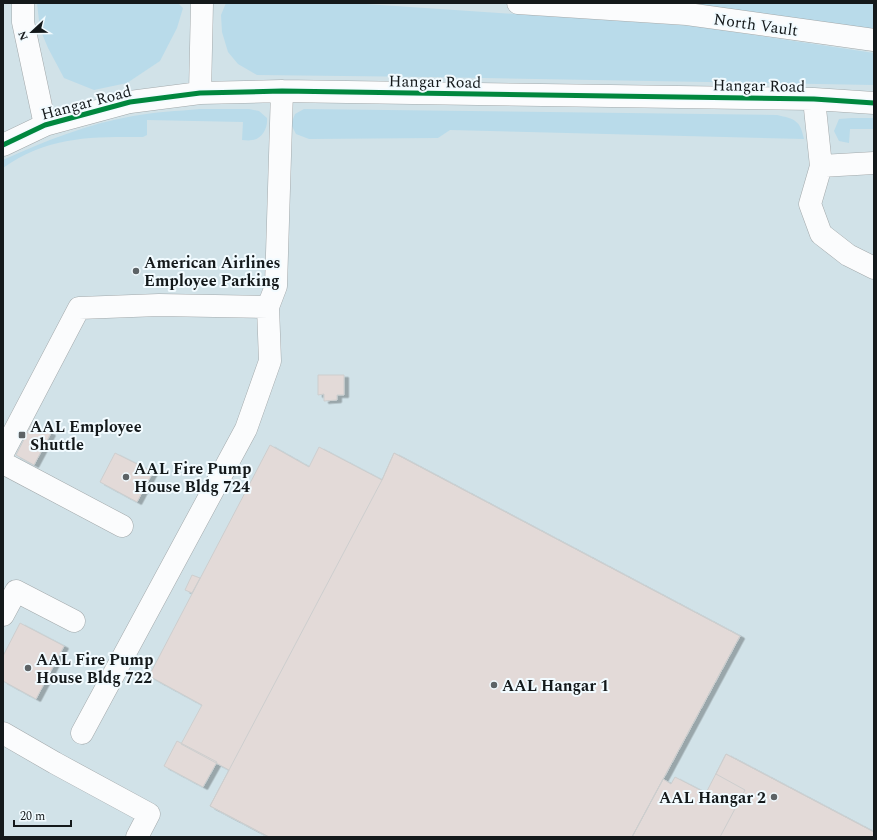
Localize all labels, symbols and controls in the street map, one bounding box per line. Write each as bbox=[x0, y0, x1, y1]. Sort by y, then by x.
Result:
street label: North Vault bbox=[712, 7, 800, 43]
north arrow bbox=[12, 12, 52, 52]
text: N bbox=[14, 28, 33, 43]
street label: Hangar Road bbox=[388, 69, 482, 95]
street label: Hangar Road bbox=[712, 73, 806, 99]
street label: Hangar Road bbox=[38, 79, 134, 127]
place label: American Airlines Employee Parking bbox=[144, 251, 281, 293]
marker: American Airlines Employee Parking bbox=[131, 266, 141, 276]
place label: AAL Employee Shuttle bbox=[30, 415, 142, 457]
marker: AAL Employee Shuttle bbox=[17, 430, 27, 440]
place label: AAL Fire Pump House Bldg 724 bbox=[134, 457, 251, 499]
marker: AAL Fire Pump House Bldg 724 bbox=[121, 472, 131, 482]
place label: AAL Fire Pump House Bldg 722 bbox=[36, 648, 153, 690]
marker: AAL Fire Pump House Bldg 722 bbox=[23, 663, 33, 673]
place label: AAL Hangar 1 bbox=[502, 674, 609, 698]
marker: AAL Hangar 1 bbox=[489, 680, 499, 690]
place label: AAL Hangar 2 bbox=[659, 786, 766, 810]
marker: AAL Hangar 2 bbox=[769, 792, 779, 802]
scale bar bbox=[14, 802, 71, 828]
text: 20 m bbox=[20, 807, 45, 826]

